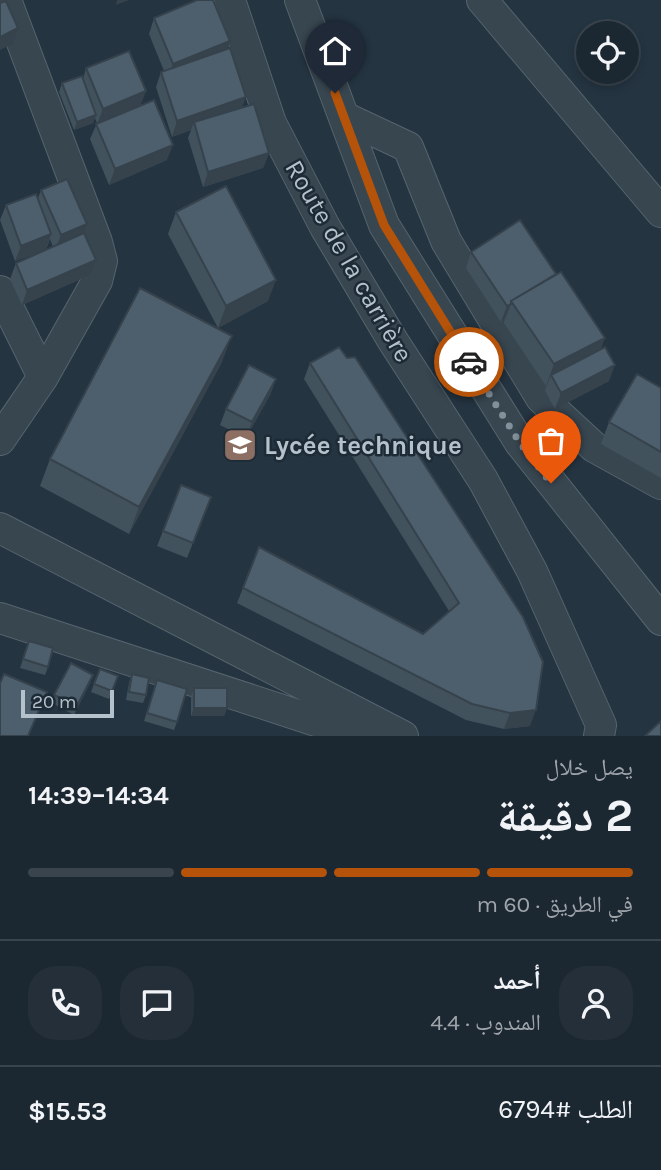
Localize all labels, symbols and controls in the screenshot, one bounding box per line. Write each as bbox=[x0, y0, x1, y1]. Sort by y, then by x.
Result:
pin bbox=[305, 21, 365, 93]
map controls bbox=[576, 21, 639, 84]
button: locate bbox=[576, 21, 639, 84]
icon: home bbox=[316, 32, 354, 70]
street label: Route de la carrière bbox=[279, 154, 419, 368]
courier bbox=[434, 327, 504, 397]
icon: car bbox=[450, 343, 488, 381]
pin bbox=[521, 411, 581, 483]
icon: bag bbox=[532, 422, 570, 460]
school or university icon: Lycée technique bbox=[221, 426, 259, 464]
place label: Lycée technique bbox=[264, 430, 462, 461]
scale bar bbox=[21, 687, 114, 719]
text: 20 m bbox=[32, 691, 77, 713]
text: يصل خلال bbox=[546, 754, 633, 781]
text: 14:34–14:39 bbox=[28, 780, 169, 811]
text: 2 دقيقة bbox=[497, 789, 633, 843]
text: في الطريق · 60 m bbox=[476, 891, 633, 918]
text: أحمد bbox=[493, 965, 541, 996]
button: phone bbox=[28, 966, 102, 1040]
button: chat bbox=[120, 966, 194, 1040]
button: person bbox=[559, 966, 633, 1040]
text: المندوب · 4.4 bbox=[430, 1009, 541, 1036]
text: الطلب #6794 bbox=[498, 1094, 633, 1125]
text: $15.53 bbox=[28, 1096, 107, 1127]

